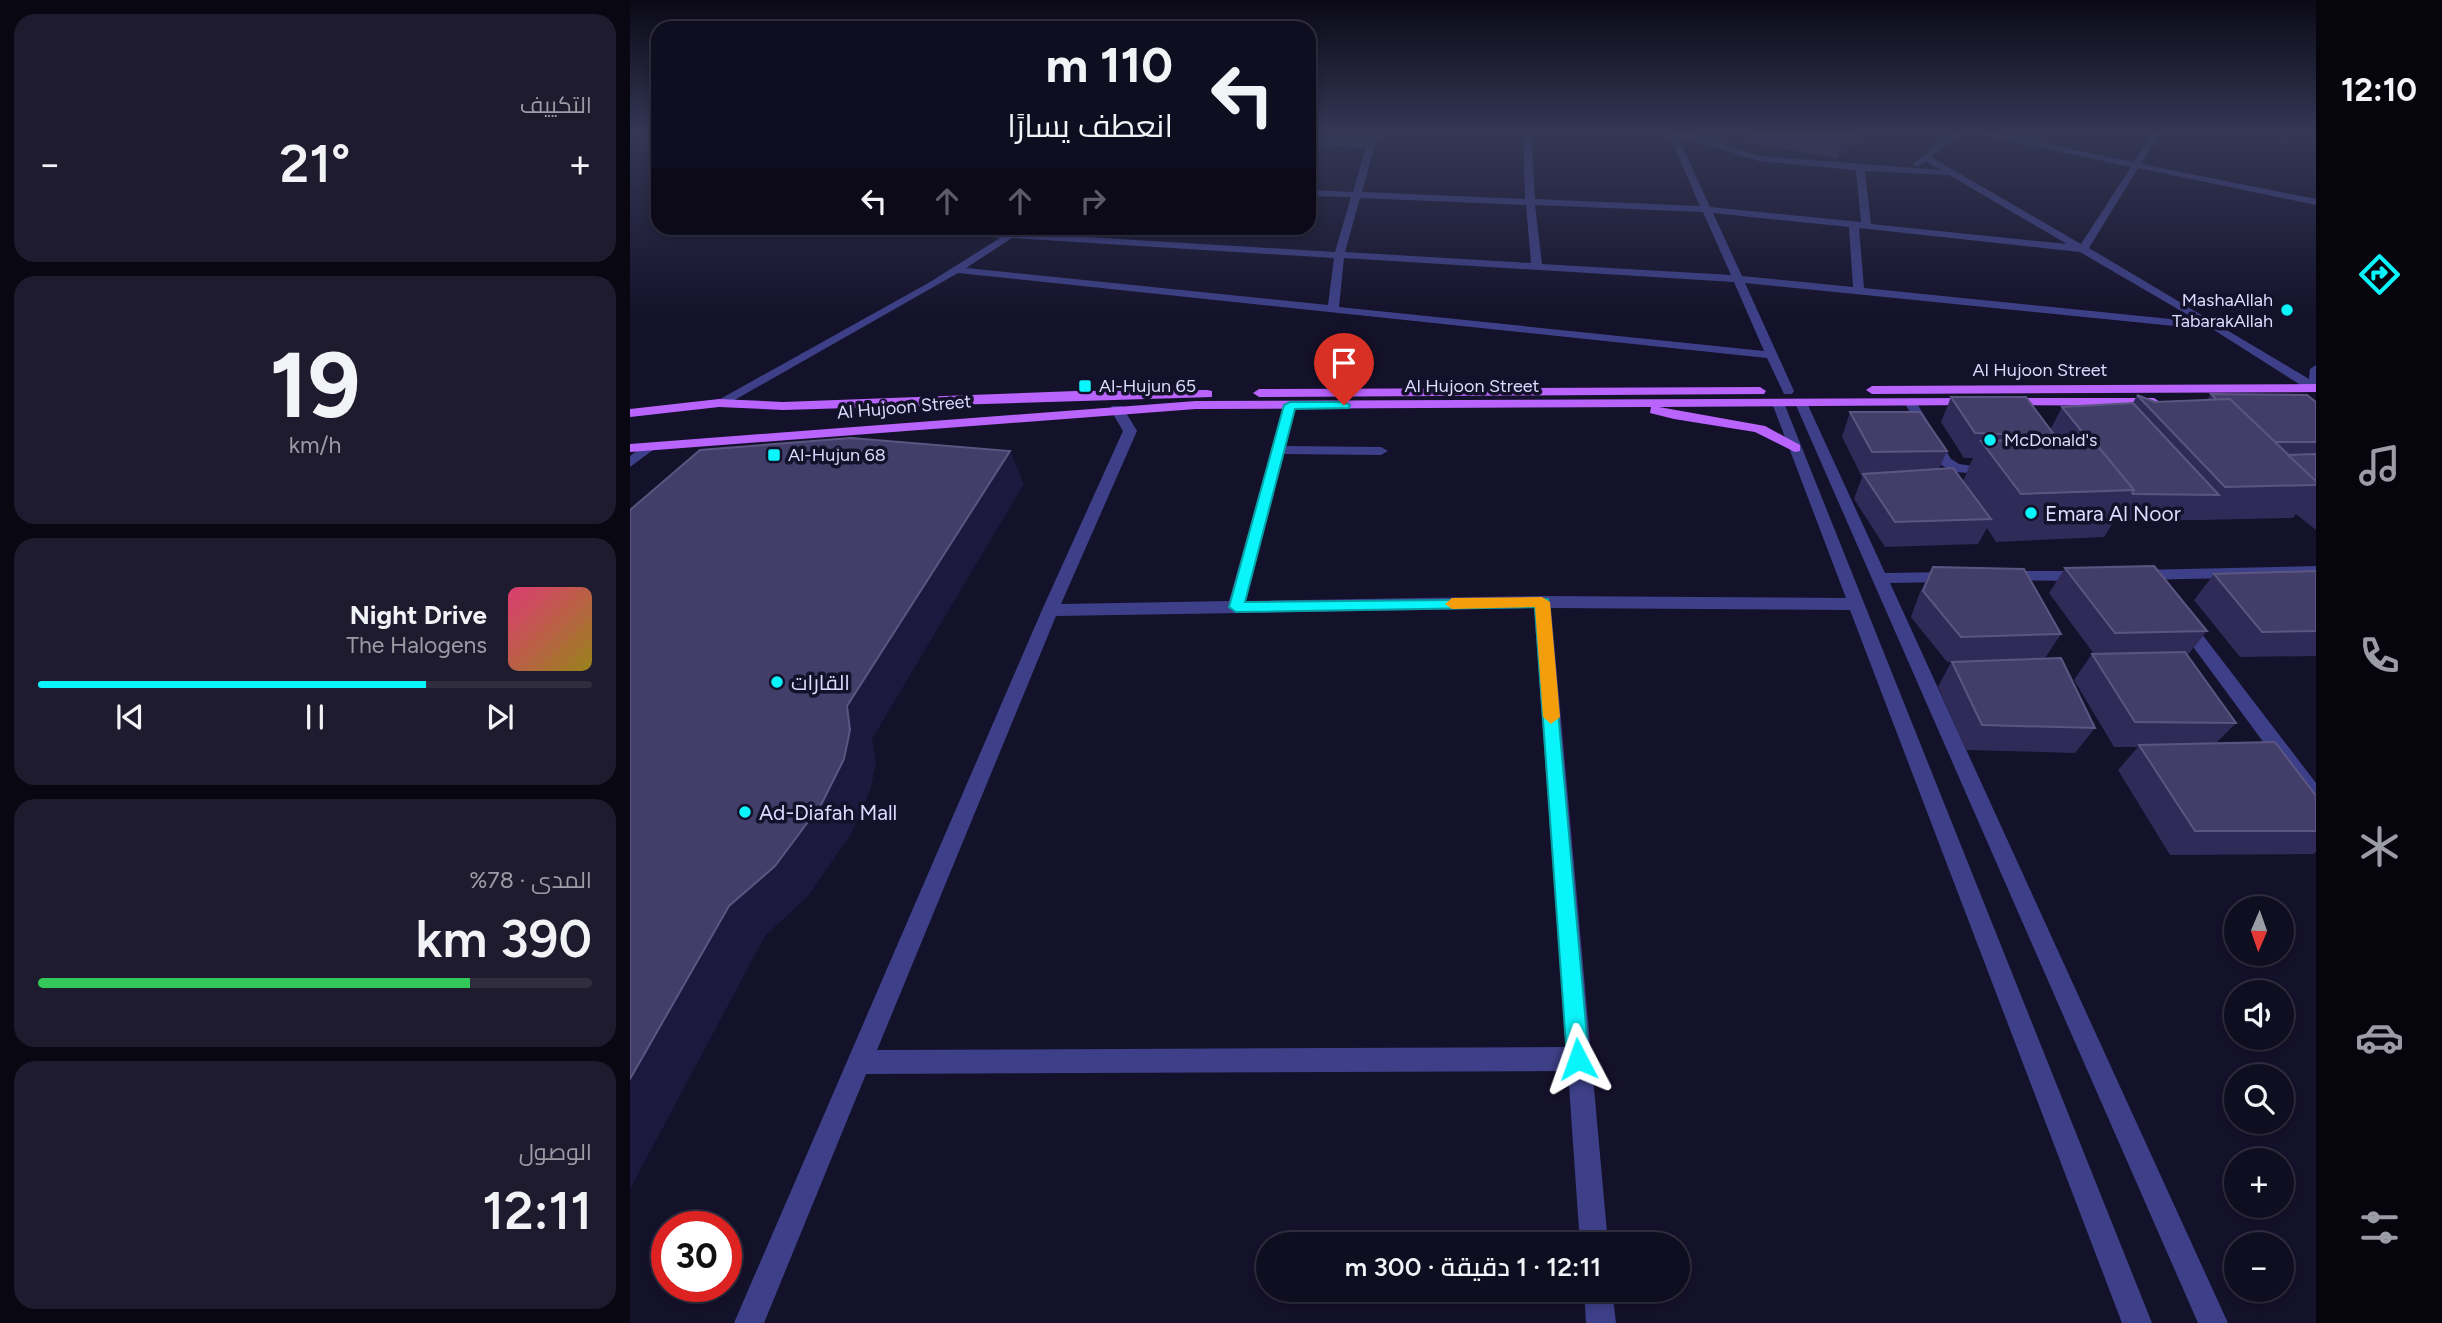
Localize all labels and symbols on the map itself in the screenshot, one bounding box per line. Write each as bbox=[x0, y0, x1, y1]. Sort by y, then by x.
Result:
place label: MashaAllah TabarakAllah bbox=[2172, 289, 2273, 332]
marker: MashaAllah TabarakAllah bbox=[2279, 302, 2295, 318]
pin bbox=[1314, 333, 1374, 405]
street label: Al Hujoon Street bbox=[1973, 359, 2108, 381]
place label: Al-Hujun 65 bbox=[1099, 375, 1196, 397]
street label: Al Hujoon Street bbox=[1405, 375, 1540, 397]
marker: Al-Hujun 65 bbox=[1077, 378, 1093, 394]
street label: Al Hujoon Street bbox=[836, 390, 972, 424]
place label: McDonald's bbox=[2004, 429, 2098, 451]
marker: McDonald's bbox=[1982, 432, 1998, 448]
place label: Al-Hujun 68 bbox=[788, 444, 886, 466]
marker: Al-Hujun 68 bbox=[766, 447, 782, 463]
place label: Emara Al Noor bbox=[2045, 501, 2181, 526]
marker: Emara Al Noor bbox=[2023, 505, 2039, 521]
place label: القارات bbox=[791, 670, 850, 695]
marker: القارات bbox=[769, 674, 785, 690]
place label: Ad-Diafah Mall bbox=[759, 800, 897, 825]
marker: Ad-Diafah Mall bbox=[737, 804, 753, 820]
north arrow bbox=[2224, 896, 2294, 966]
position arrow bbox=[1541, 1022, 1615, 1096]
speed limit sign: 30 bbox=[651, 1211, 742, 1302]

